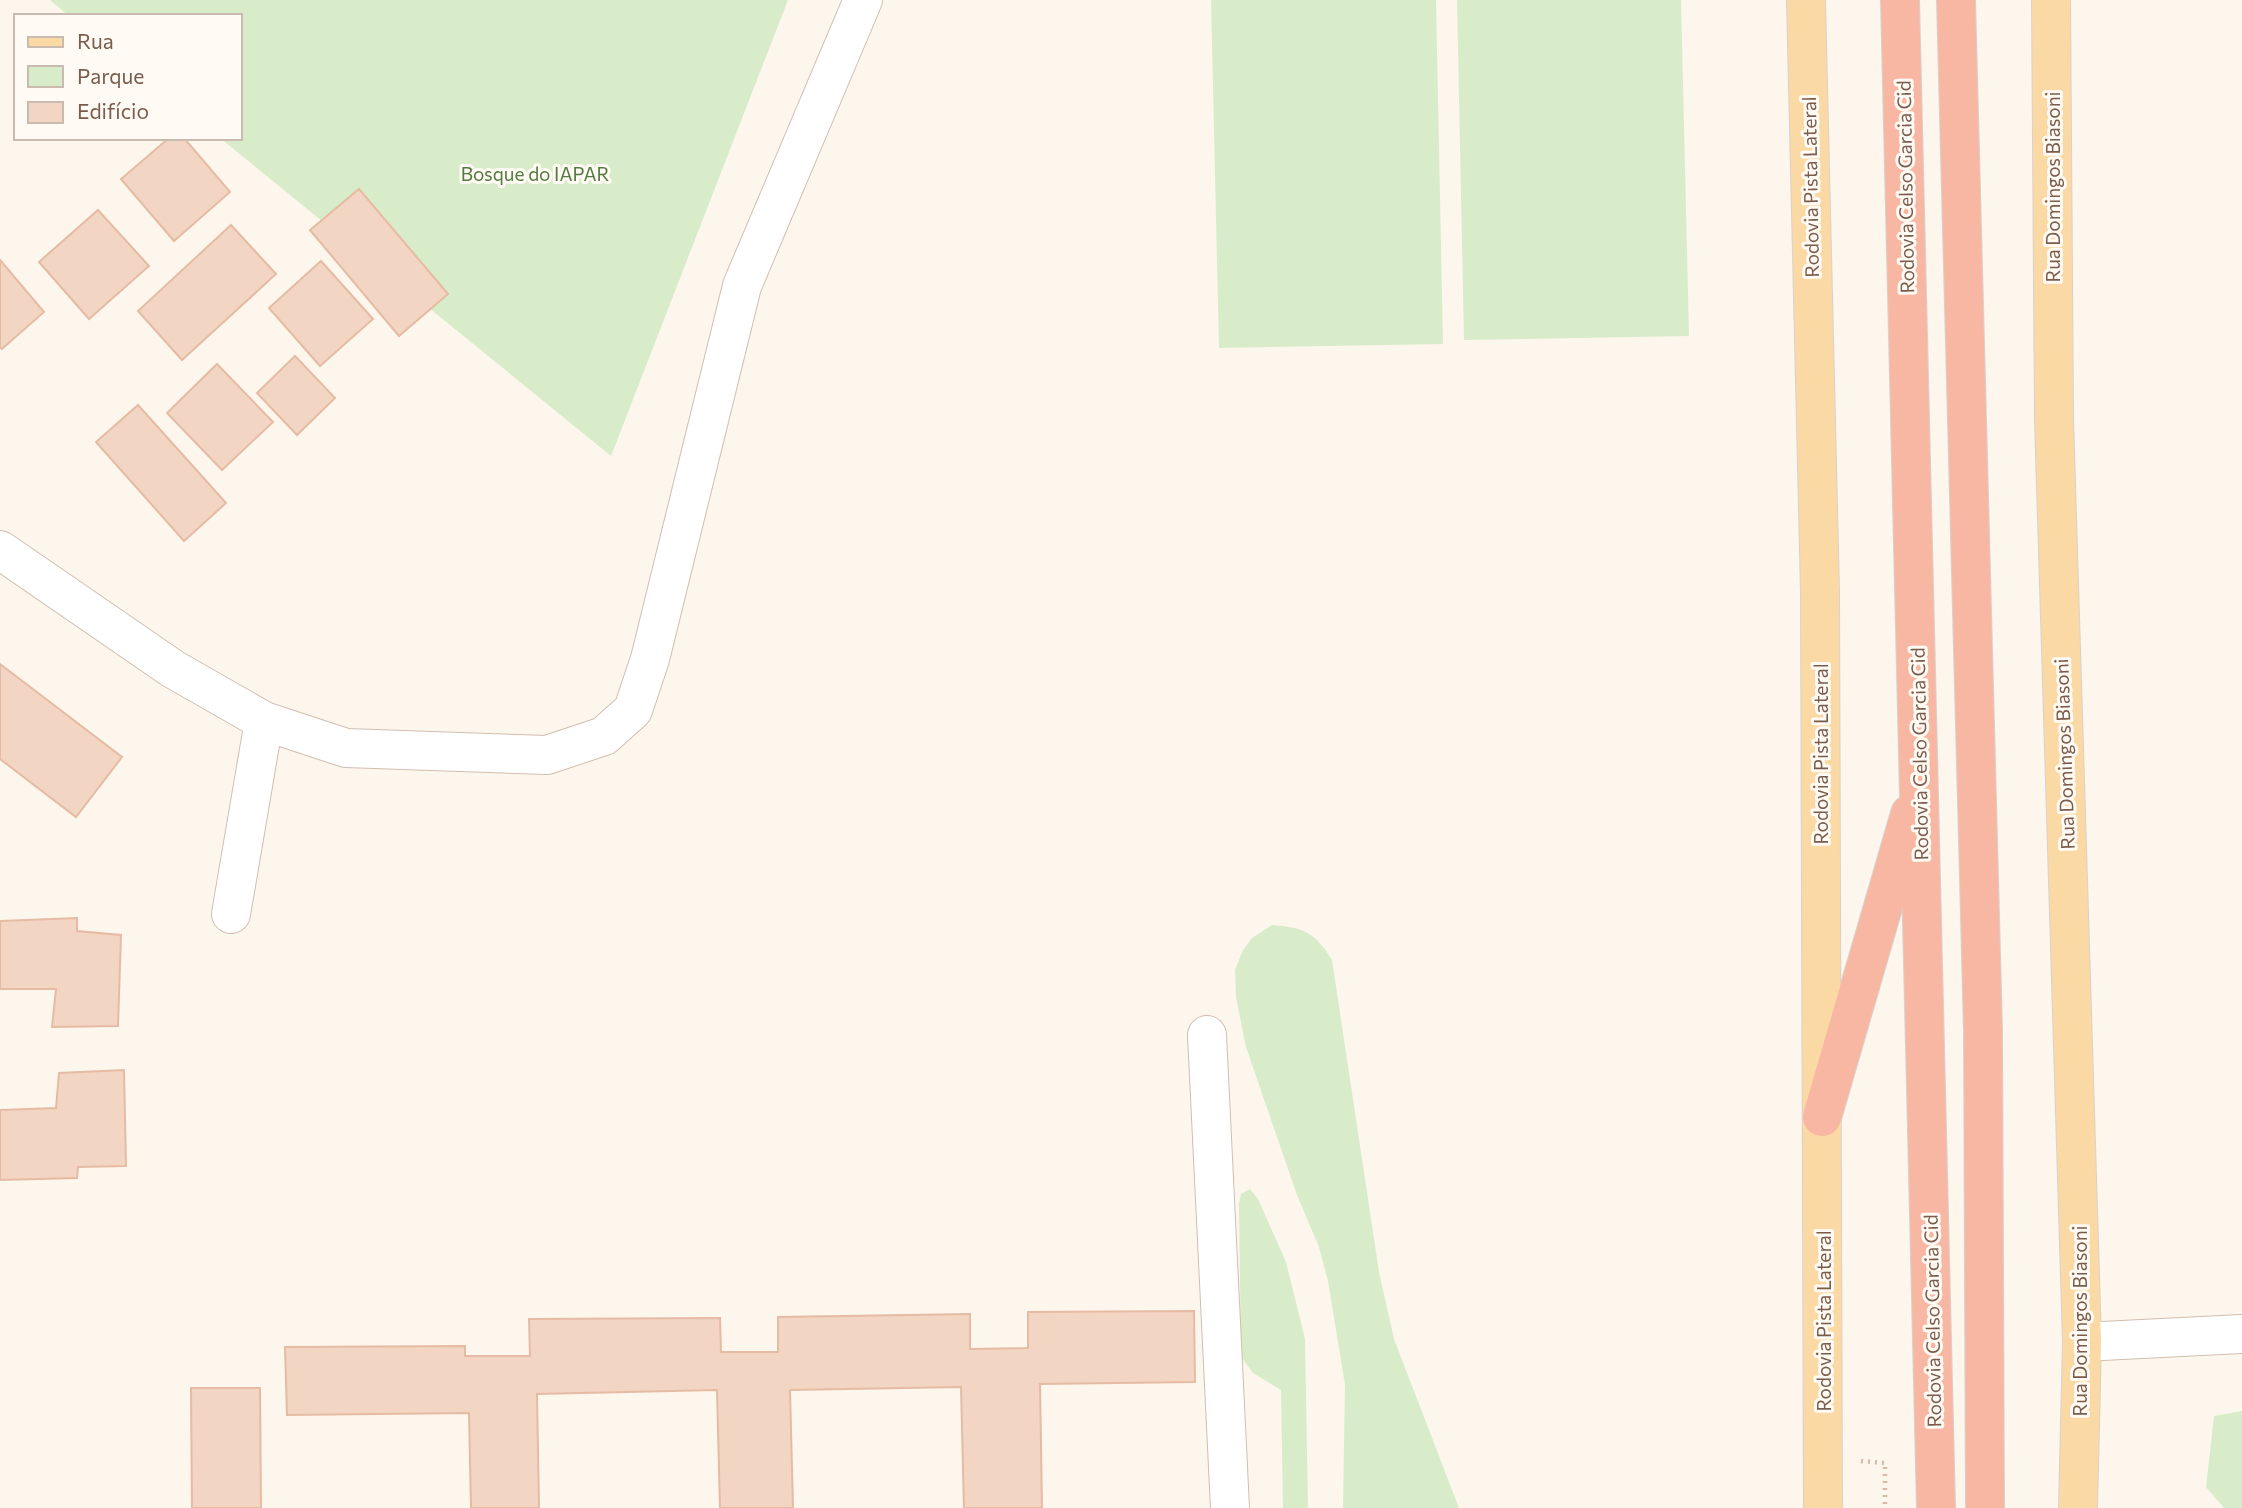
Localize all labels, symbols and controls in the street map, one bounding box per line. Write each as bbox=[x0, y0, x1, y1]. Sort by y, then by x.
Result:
legend bbox=[14, 14, 242, 140]
text: Rua bbox=[77, 28, 114, 53]
text: Parque bbox=[77, 63, 144, 88]
street label: Rodovia Celso Garcia Cid bbox=[1892, 80, 1918, 294]
street label: Rua Domingos Biasoni bbox=[2041, 92, 2064, 282]
street label: Rodovia Pista Lateral bbox=[1797, 96, 1823, 278]
text: Edifício bbox=[77, 98, 149, 123]
park label: Bosque do IAPAR bbox=[461, 162, 610, 185]
street label: Rodovia Celso Garcia Cid bbox=[1906, 647, 1932, 861]
street label: Rua Domingos Biasoni bbox=[2049, 658, 2079, 850]
street label: Rodovia Pista Lateral bbox=[1809, 663, 1832, 845]
street label: Rodovia Celso Garcia Cid bbox=[1919, 1214, 1945, 1428]
street label: Rua Domingos Biasoni bbox=[2068, 1226, 2091, 1416]
street label: Rodovia Pista Lateral bbox=[1812, 1230, 1835, 1412]

